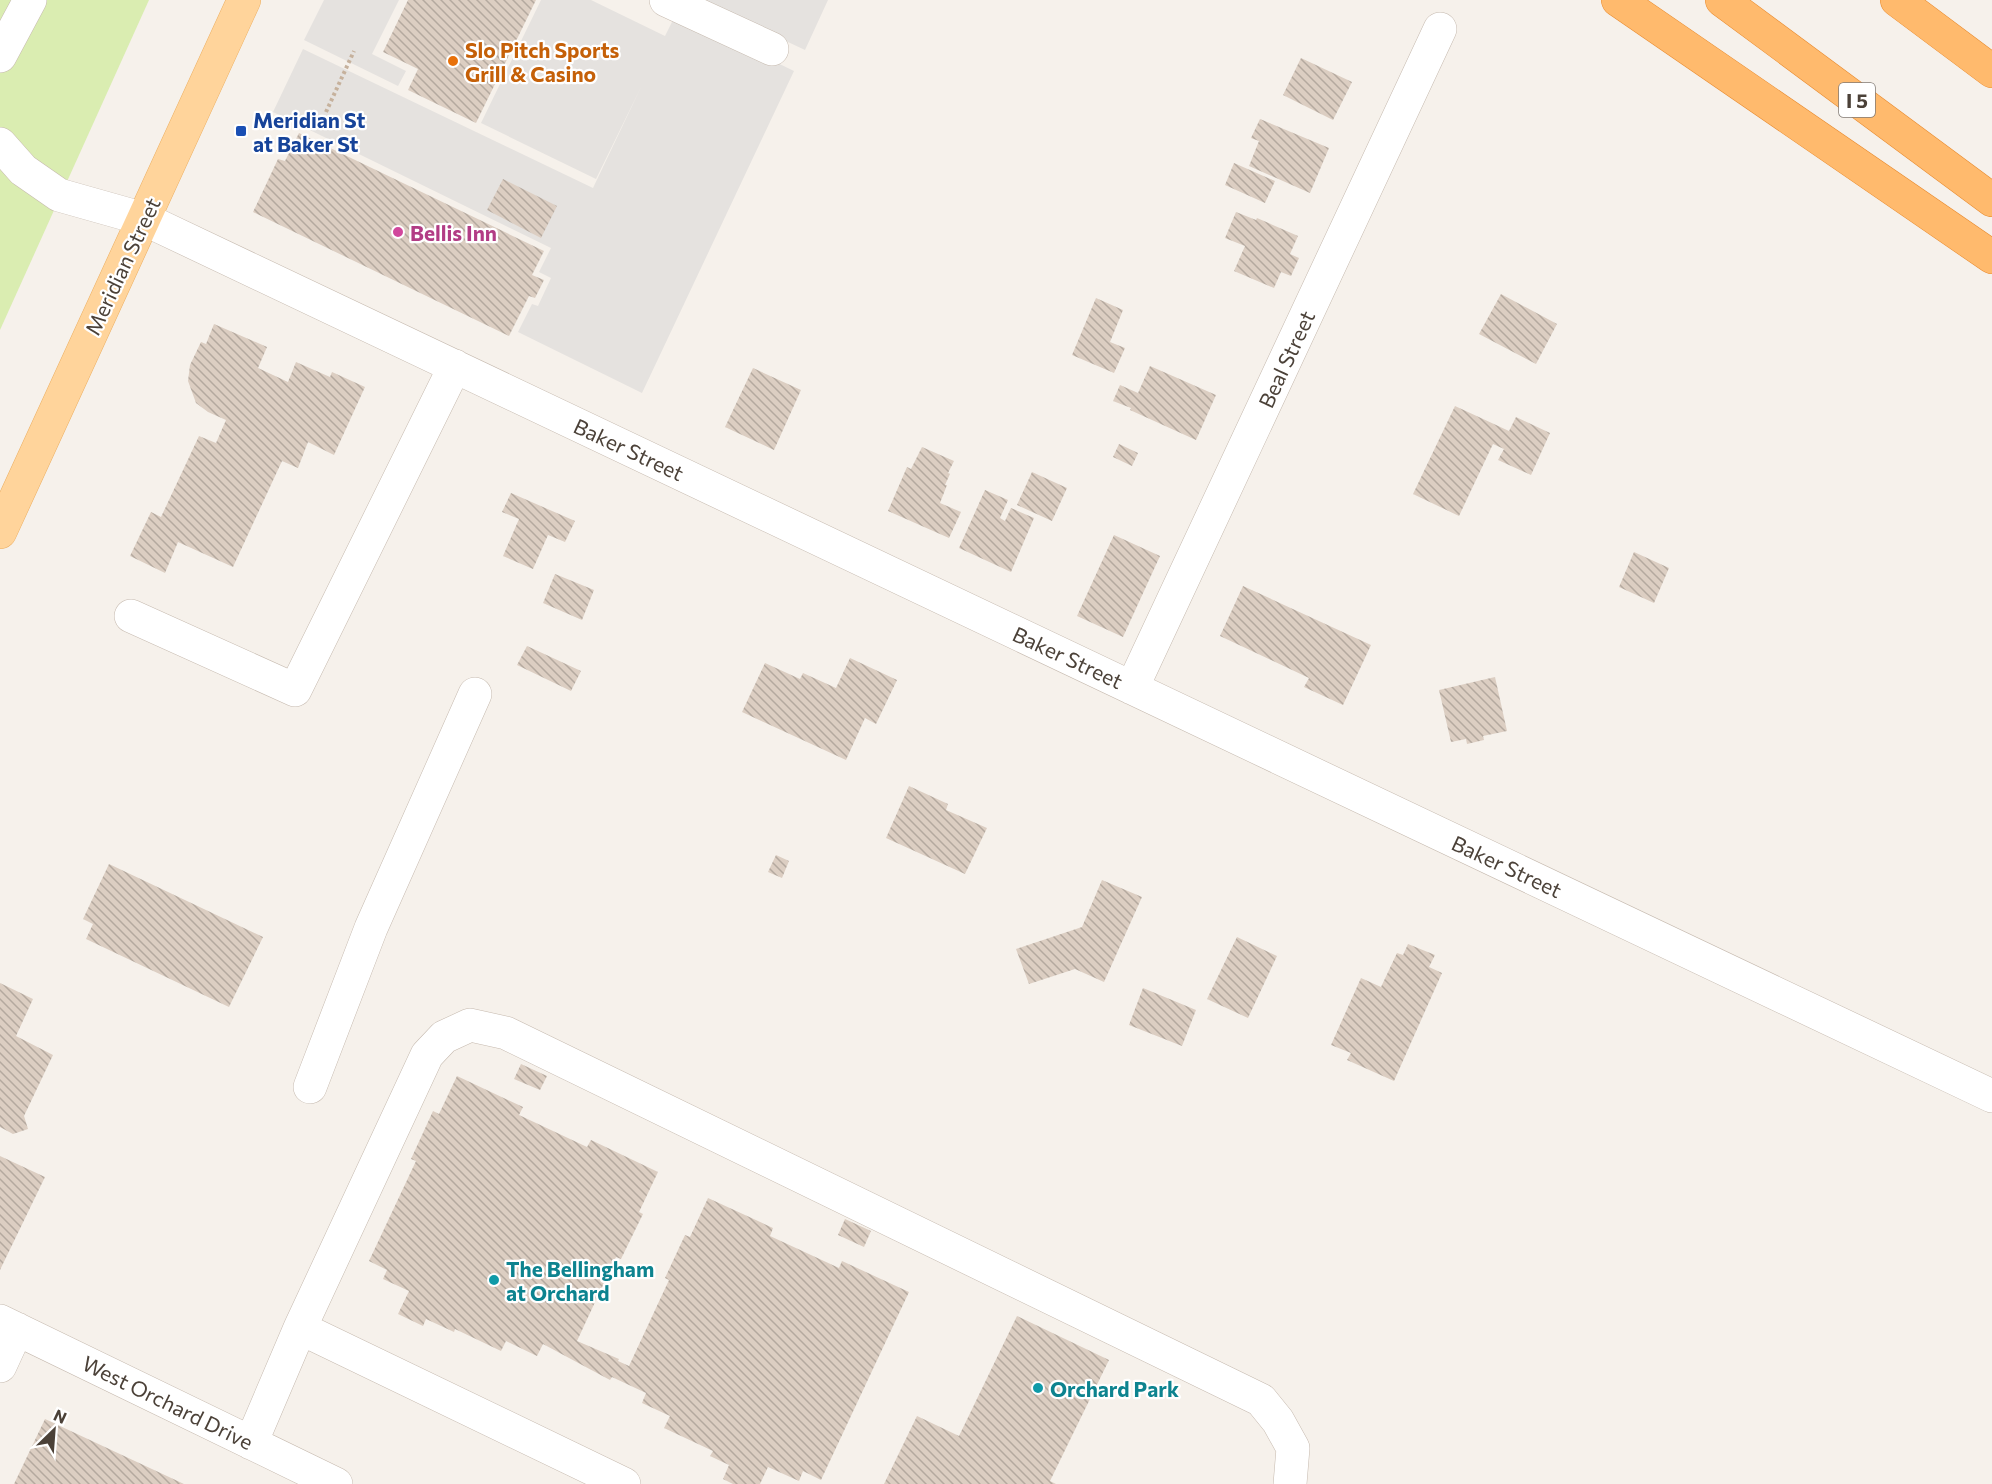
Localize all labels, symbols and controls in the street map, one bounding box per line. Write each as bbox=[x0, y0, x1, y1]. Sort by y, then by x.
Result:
place label: Slo Pitch Sports Grill & Casino bbox=[465, 37, 620, 86]
marker: Slo Pitch Sports Grill & Casino bbox=[446, 54, 460, 68]
road number: I 5 bbox=[1839, 83, 1875, 117]
place label: Meridian St at Baker St bbox=[253, 107, 365, 156]
marker: Meridian St at Baker St bbox=[234, 124, 248, 138]
street label: Meridian Street bbox=[79, 193, 165, 339]
place label: Bellis Inn bbox=[410, 220, 497, 245]
marker: Bellis Inn bbox=[391, 225, 405, 239]
street label: Beal Street bbox=[1253, 306, 1319, 412]
street label: Baker Street bbox=[570, 413, 688, 485]
street label: Baker Street bbox=[1009, 621, 1127, 693]
street label: Baker Street bbox=[1448, 830, 1566, 902]
place label: The Bellingham at Orchard bbox=[506, 1256, 654, 1305]
marker: The Bellingham at Orchard bbox=[487, 1273, 501, 1287]
street label: West Orchard Drive bbox=[79, 1350, 257, 1454]
place label: Orchard Park bbox=[1050, 1376, 1179, 1401]
marker: Orchard Park bbox=[1031, 1381, 1045, 1395]
north arrow bbox=[24, 1400, 84, 1460]
text: N bbox=[51, 1405, 70, 1427]

